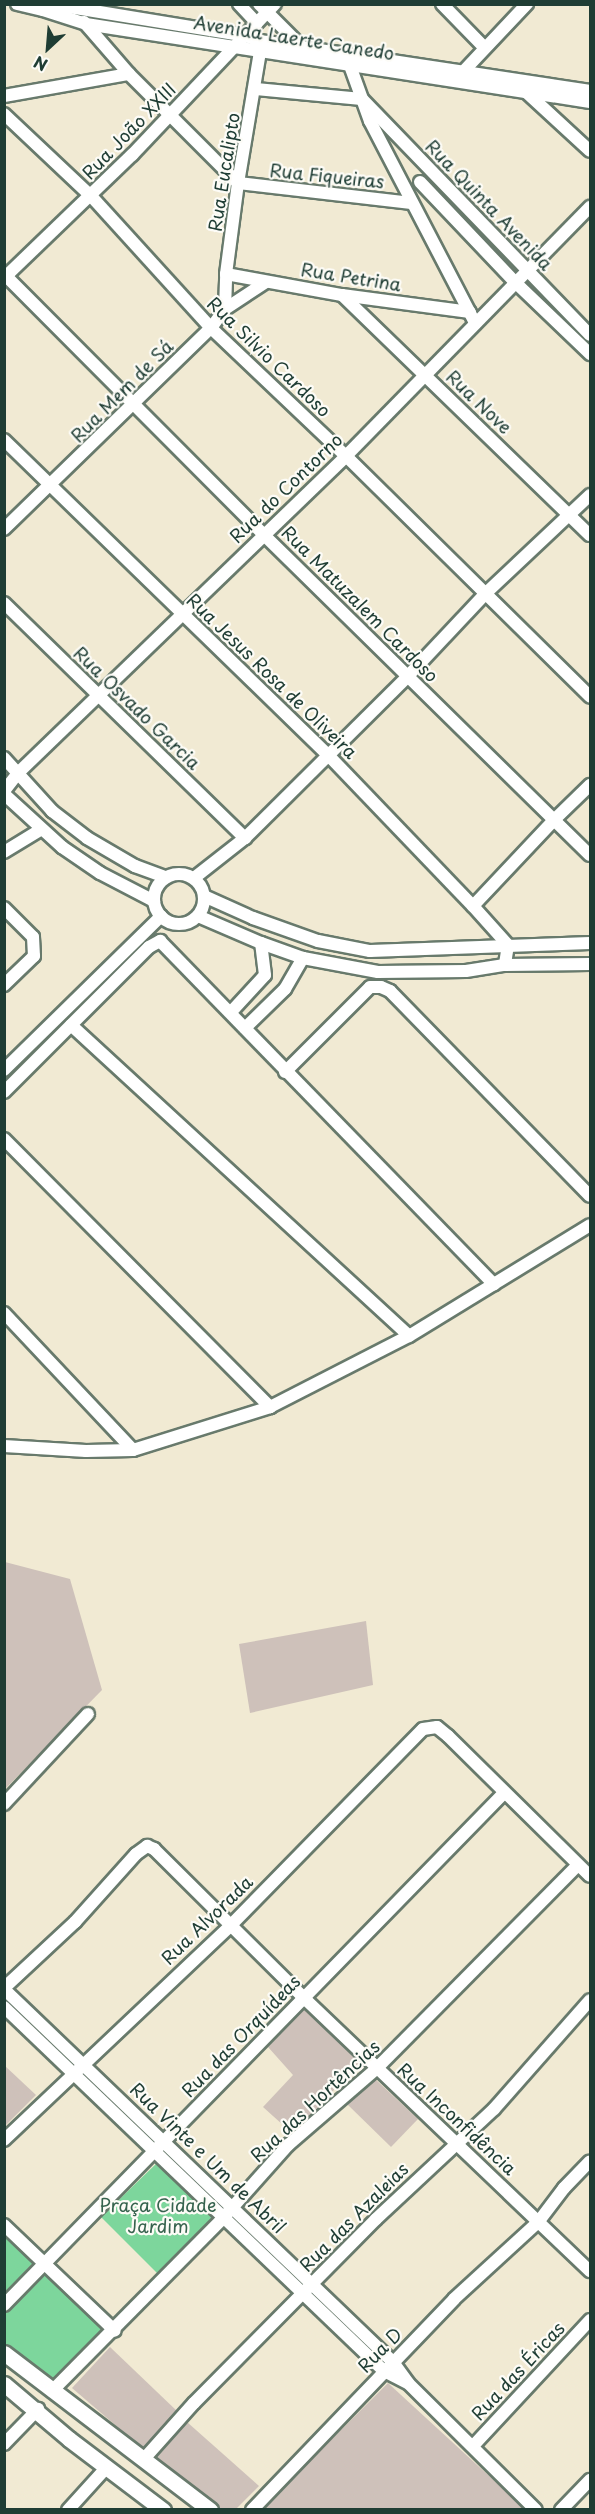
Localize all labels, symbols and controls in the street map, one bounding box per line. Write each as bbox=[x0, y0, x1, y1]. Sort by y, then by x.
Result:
street label: Avenida Laerte Canedo bbox=[192, 11, 396, 65]
north arrow bbox=[18, 18, 78, 78]
text: N bbox=[29, 51, 51, 78]
street label: Rua João XXIII bbox=[77, 78, 181, 184]
street label: Rua Eucalipto bbox=[204, 111, 244, 233]
street label: Rua Quinta Avenida bbox=[421, 135, 557, 275]
street label: Rua Fiqueiras bbox=[267, 159, 387, 193]
street label: Rua Petrina bbox=[299, 258, 403, 296]
street label: Rua Silvio Cardoso bbox=[203, 293, 335, 421]
street label: Rua Mem de Sá bbox=[66, 335, 178, 447]
street label: Rua Nove bbox=[442, 365, 516, 439]
street label: Rua do Contorno bbox=[225, 429, 347, 547]
street label: Rua Matuzalem Cardoso bbox=[277, 521, 443, 687]
street label: Rua Jesus Rosa de Oliveira bbox=[181, 587, 363, 765]
street label: Rua Osvado Garcia bbox=[69, 642, 205, 774]
street label: Rua Alvorada bbox=[157, 1871, 257, 1969]
street label: Rua das Orquídeas bbox=[176, 1969, 306, 2103]
street label: Rua das Hortências bbox=[245, 2035, 385, 2167]
street label: Rua Inconfidência bbox=[392, 2058, 522, 2180]
street label: Rua Vinte e Um de Abril bbox=[124, 2077, 292, 2239]
street label: Rua das Azaleias bbox=[294, 2157, 414, 2277]
park label: Praça Cidade Jardim bbox=[100, 2195, 216, 2238]
street label: Rua das Éricas bbox=[466, 2316, 570, 2426]
street label: Rua D bbox=[353, 2323, 407, 2377]

